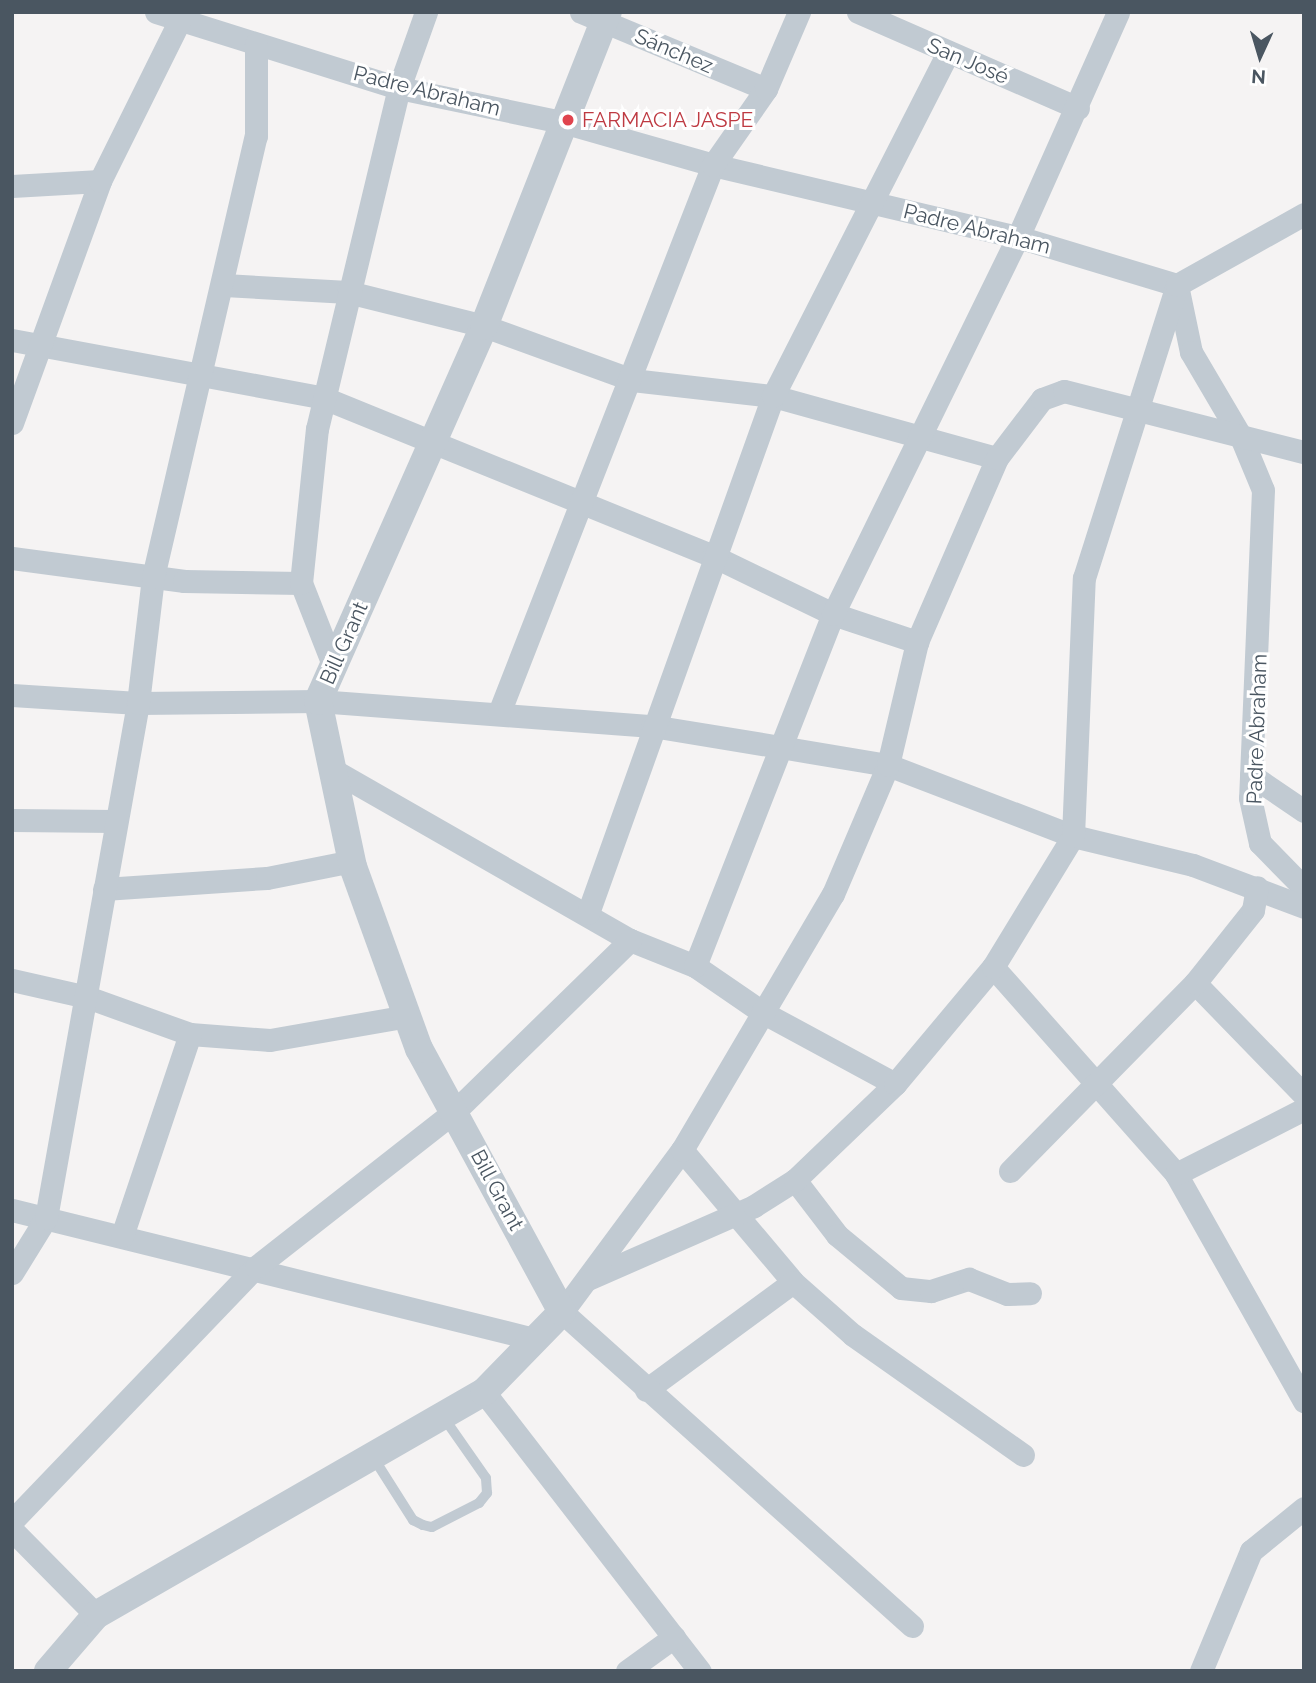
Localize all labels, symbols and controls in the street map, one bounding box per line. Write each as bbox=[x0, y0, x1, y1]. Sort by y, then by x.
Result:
north arrow bbox=[1225, 21, 1295, 91]
street label: Sánchez bbox=[631, 23, 717, 79]
street label: San José bbox=[923, 32, 1013, 90]
street label: Padre Abraham bbox=[351, 60, 503, 122]
text: N bbox=[1251, 65, 1267, 88]
place label: FARMACIA JASPE bbox=[582, 107, 755, 133]
marker: FARMACIA JASPE bbox=[560, 112, 576, 128]
street label: Padre Abraham bbox=[901, 198, 1053, 260]
street label: Bill Grant bbox=[315, 598, 373, 688]
street label: Padre Abraham bbox=[1242, 653, 1272, 805]
street label: Bill Grant bbox=[465, 1145, 529, 1235]

